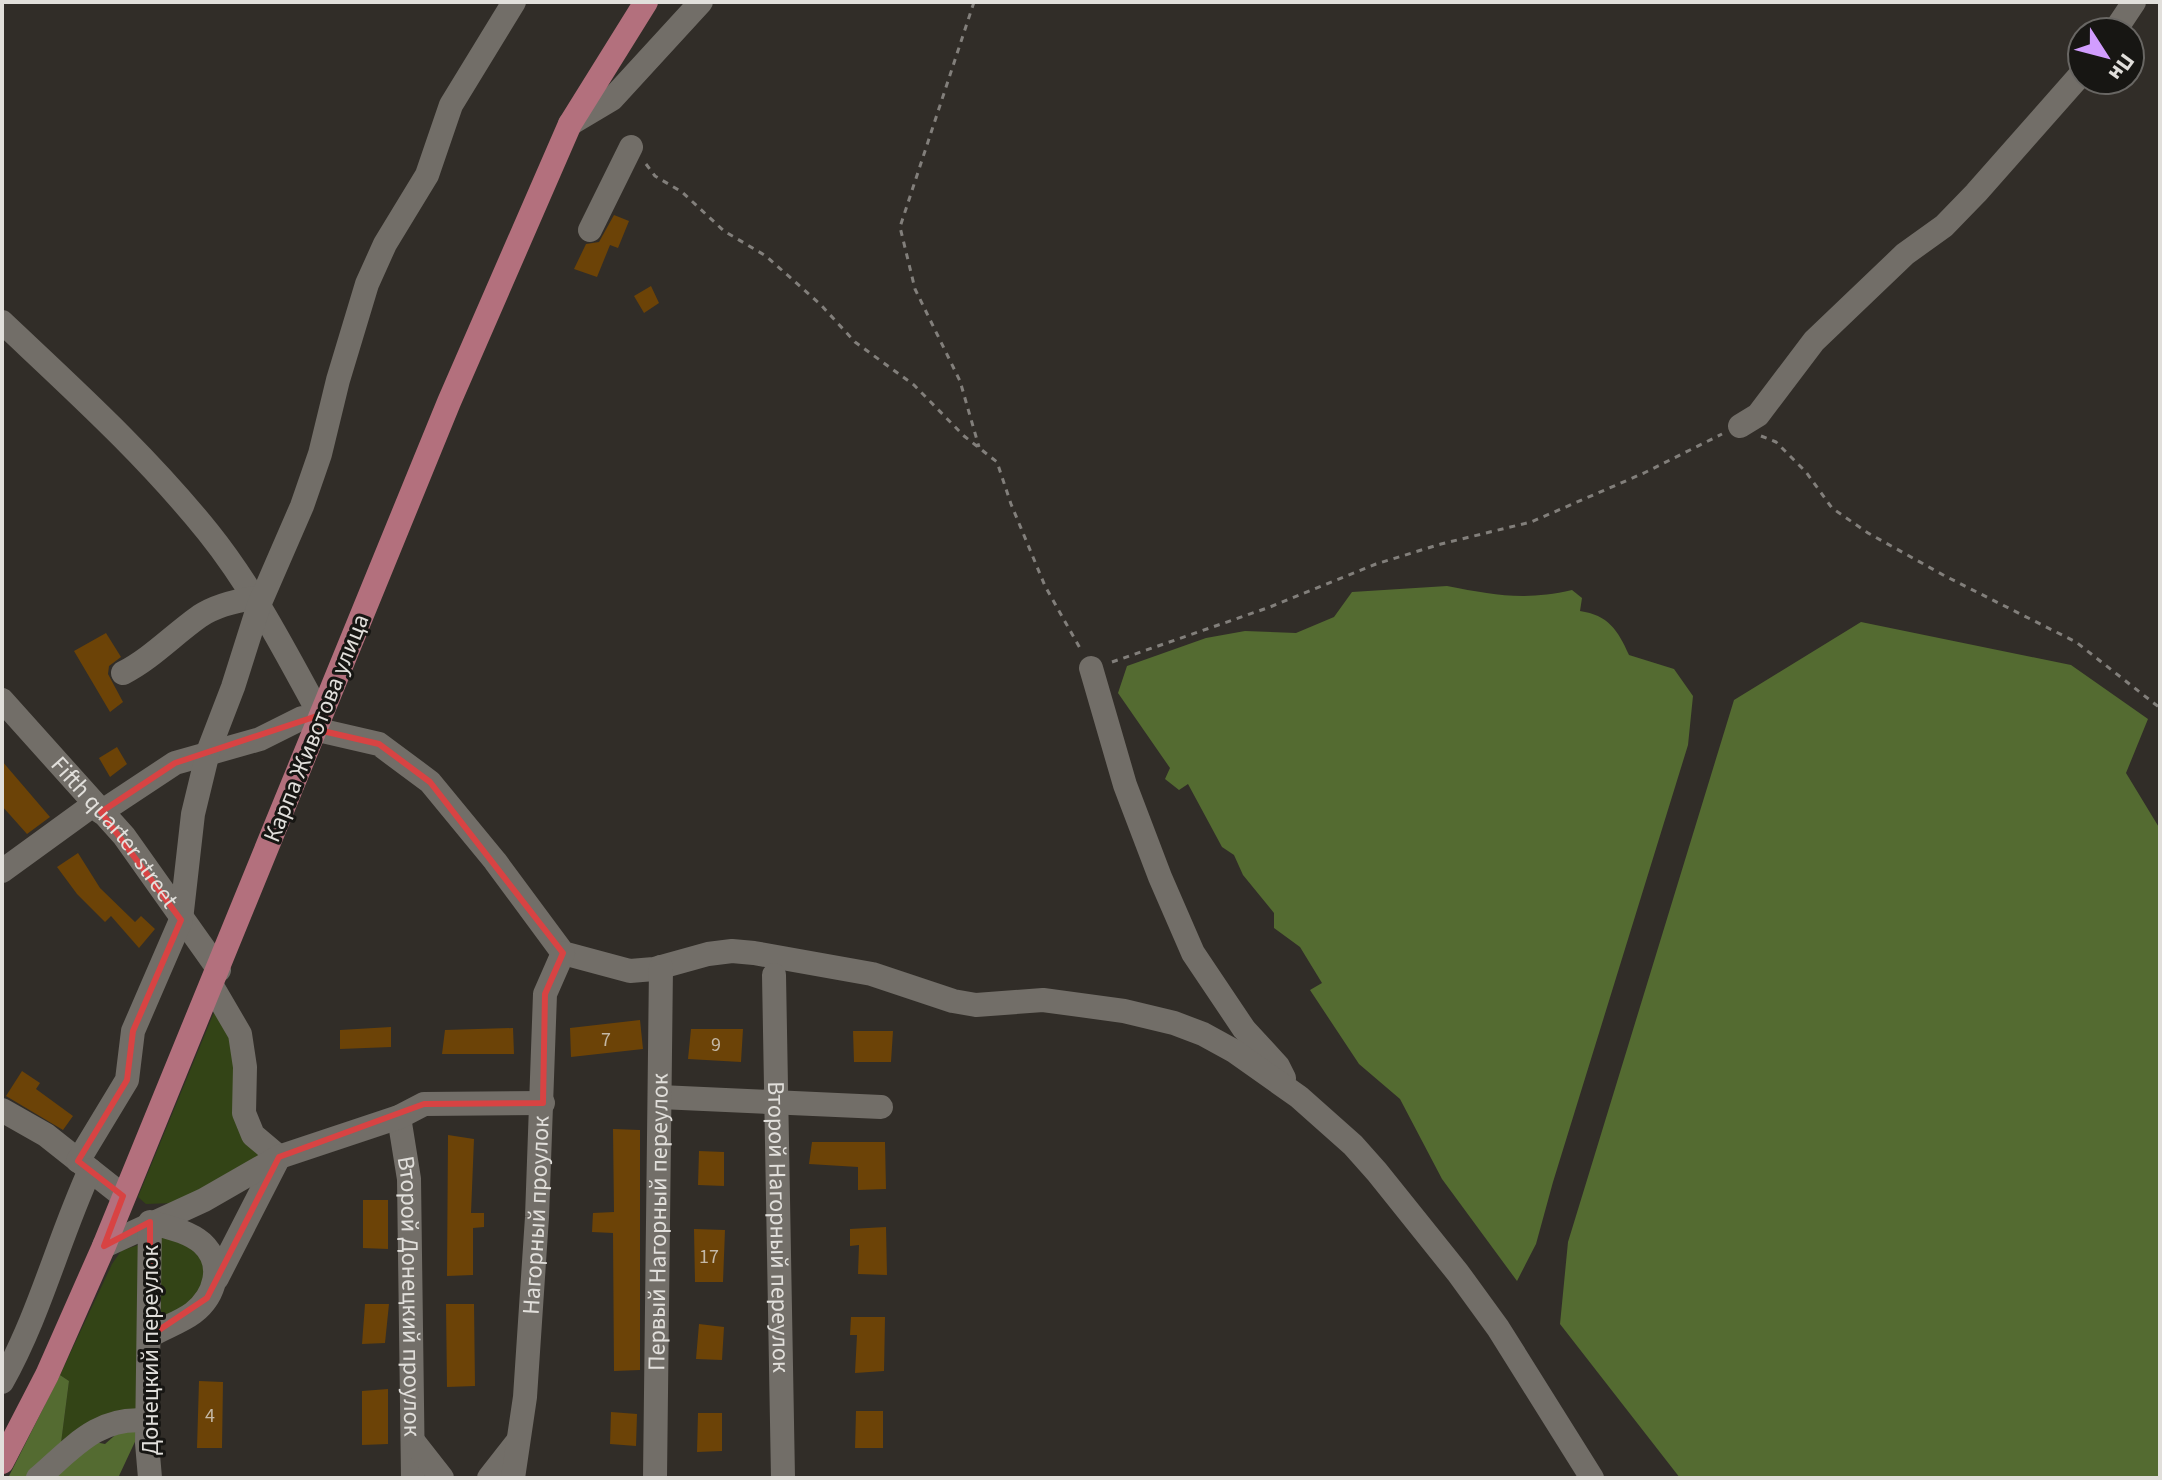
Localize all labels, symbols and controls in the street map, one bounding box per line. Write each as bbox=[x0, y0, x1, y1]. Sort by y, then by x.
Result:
north arrow bbox=[2066, 16, 2146, 96]
text: Пн bbox=[2100, 47, 2142, 88]
street label: Карпа Животова улица bbox=[255, 609, 378, 848]
street label: Fifth quarter street bbox=[42, 749, 187, 916]
house number: 7 bbox=[601, 1026, 611, 1054]
house number: 9 bbox=[711, 1031, 721, 1059]
street label: Первый Нагорный переулок bbox=[639, 1073, 678, 1371]
street label: Второй Нагорный переулок bbox=[758, 1081, 798, 1373]
street label: Нагорный проулок bbox=[514, 1115, 559, 1316]
street label: Второй Донецкий проулок bbox=[388, 1153, 429, 1437]
house number: 17 bbox=[699, 1243, 719, 1271]
street label: Донецкий переулок bbox=[133, 1245, 168, 1455]
house number: 4 bbox=[205, 1402, 215, 1430]

